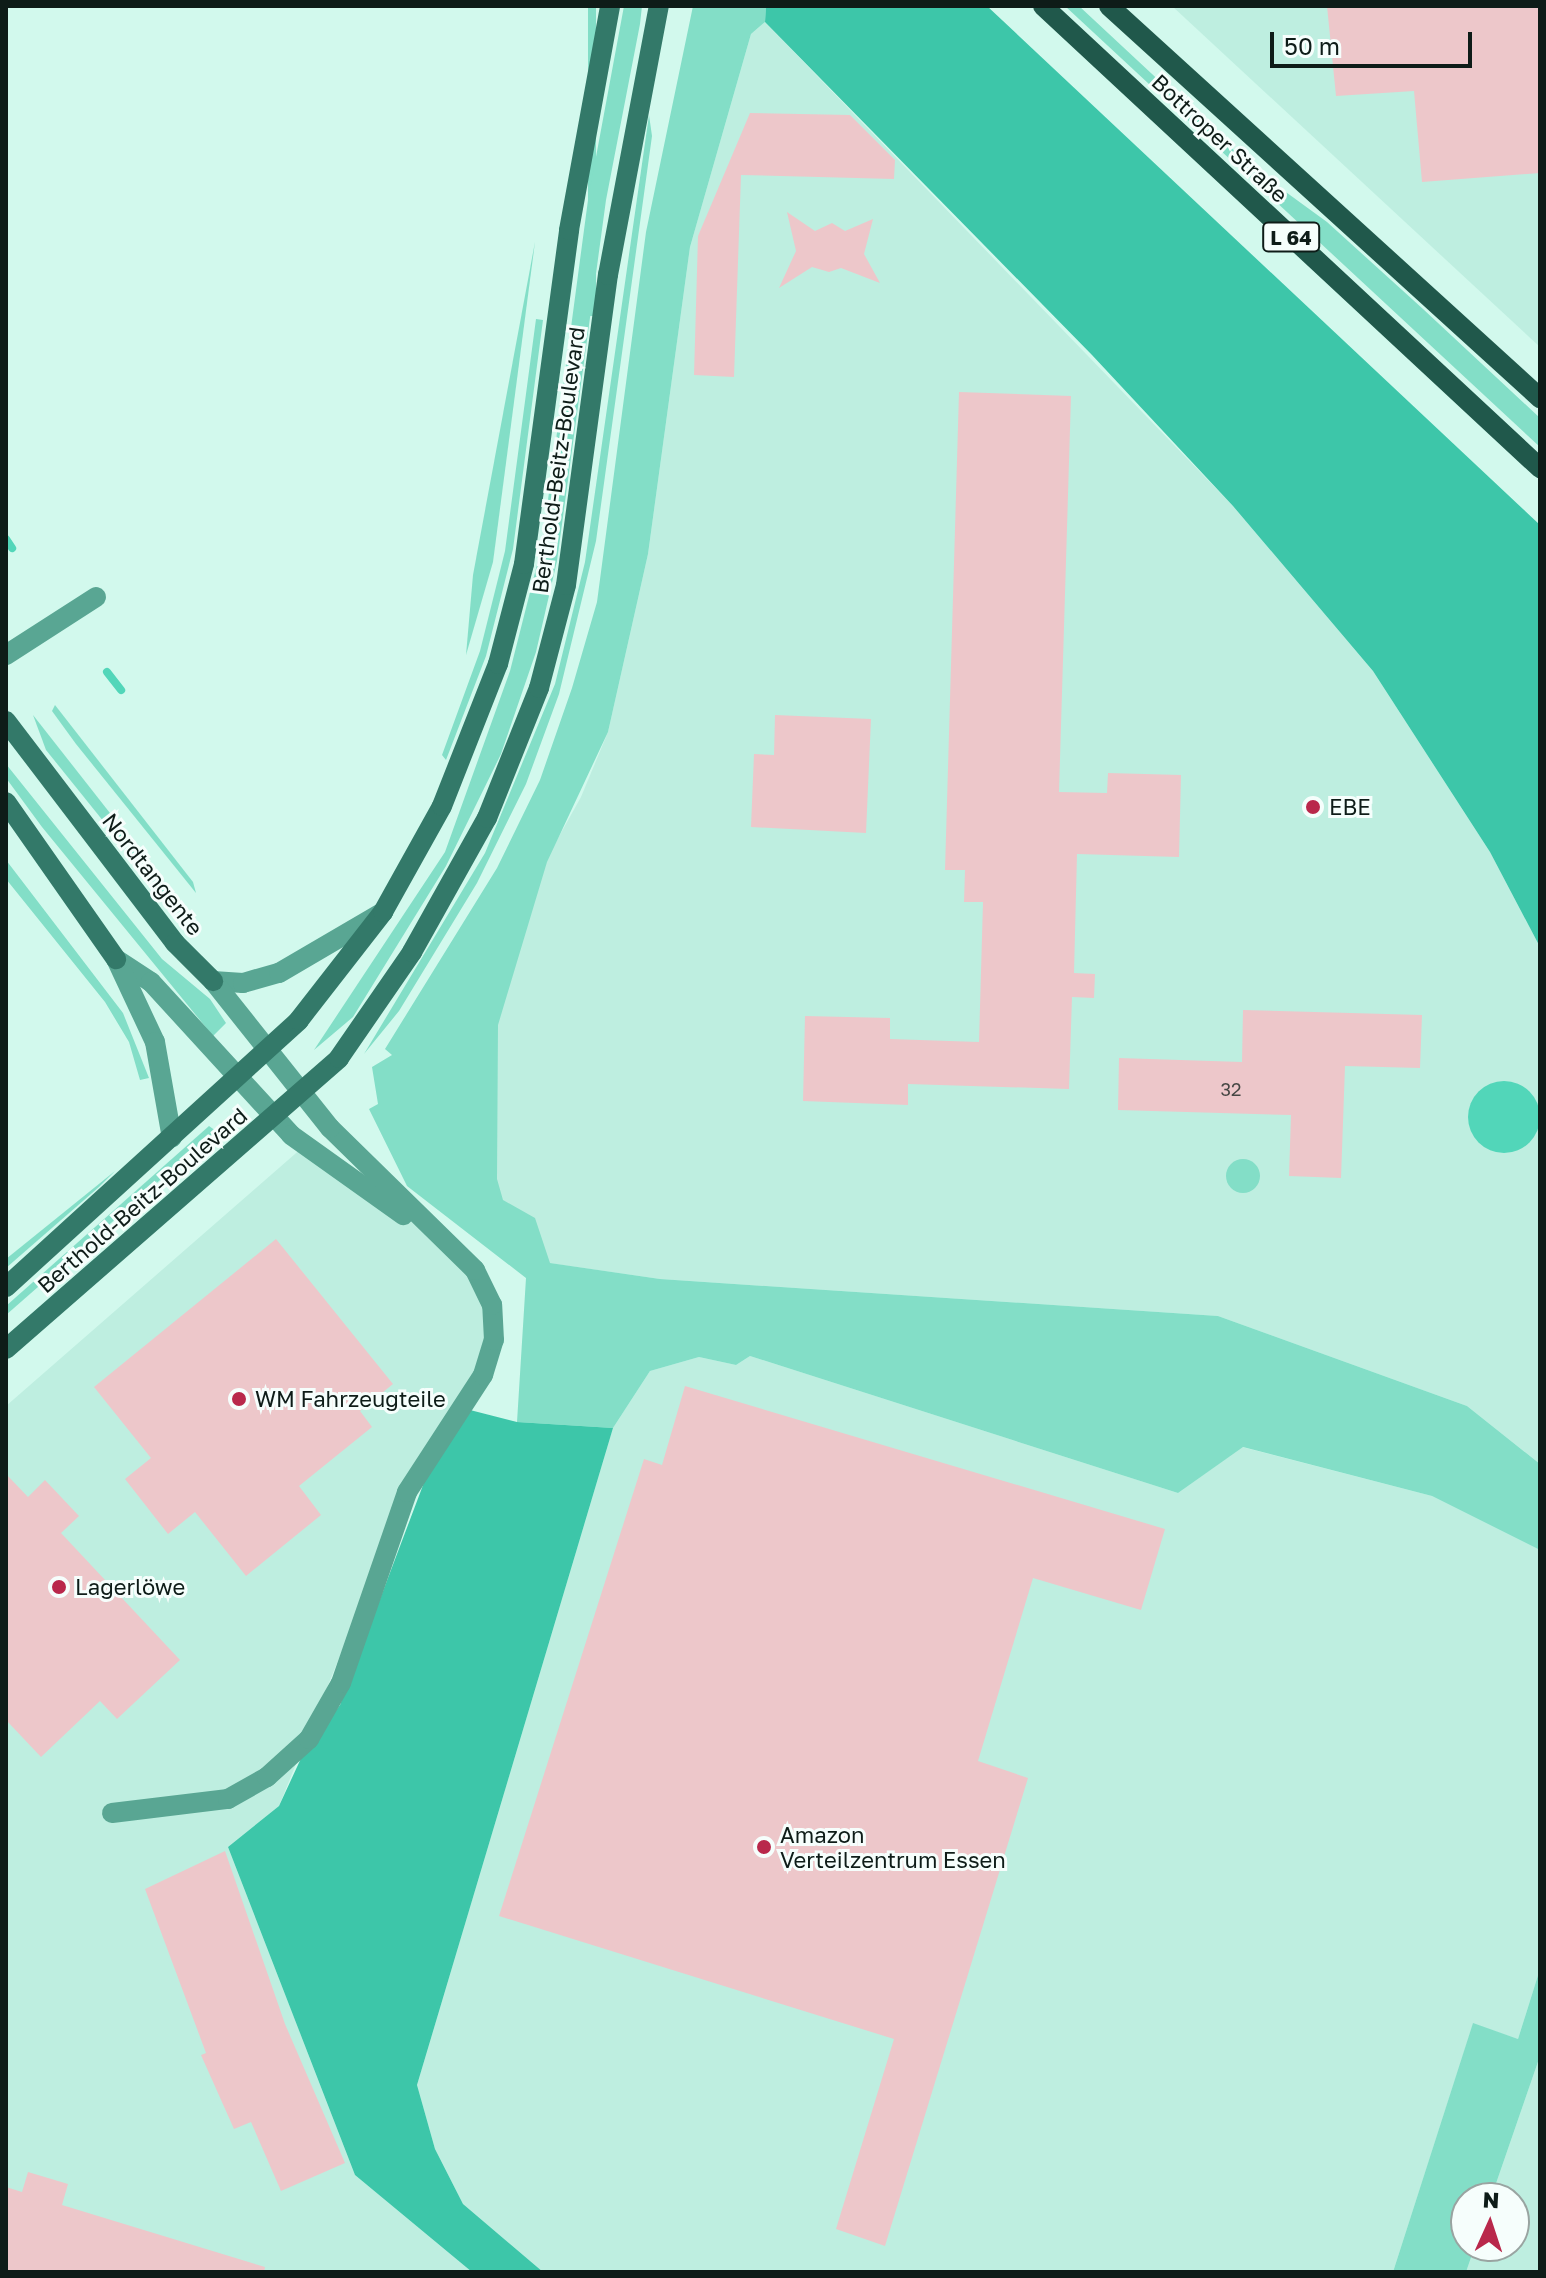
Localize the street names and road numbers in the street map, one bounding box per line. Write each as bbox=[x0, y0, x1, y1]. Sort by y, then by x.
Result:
street label: Bottroper Straße bbox=[1147, 68, 1293, 208]
road number: L 64 bbox=[1261, 221, 1321, 253]
street label: Berthold-Beitz-Boulevard bbox=[526, 325, 590, 595]
street label: Nordtangente bbox=[97, 808, 209, 940]
street label: Berthold-Beitz-Boulevard bbox=[32, 1102, 252, 1298]

